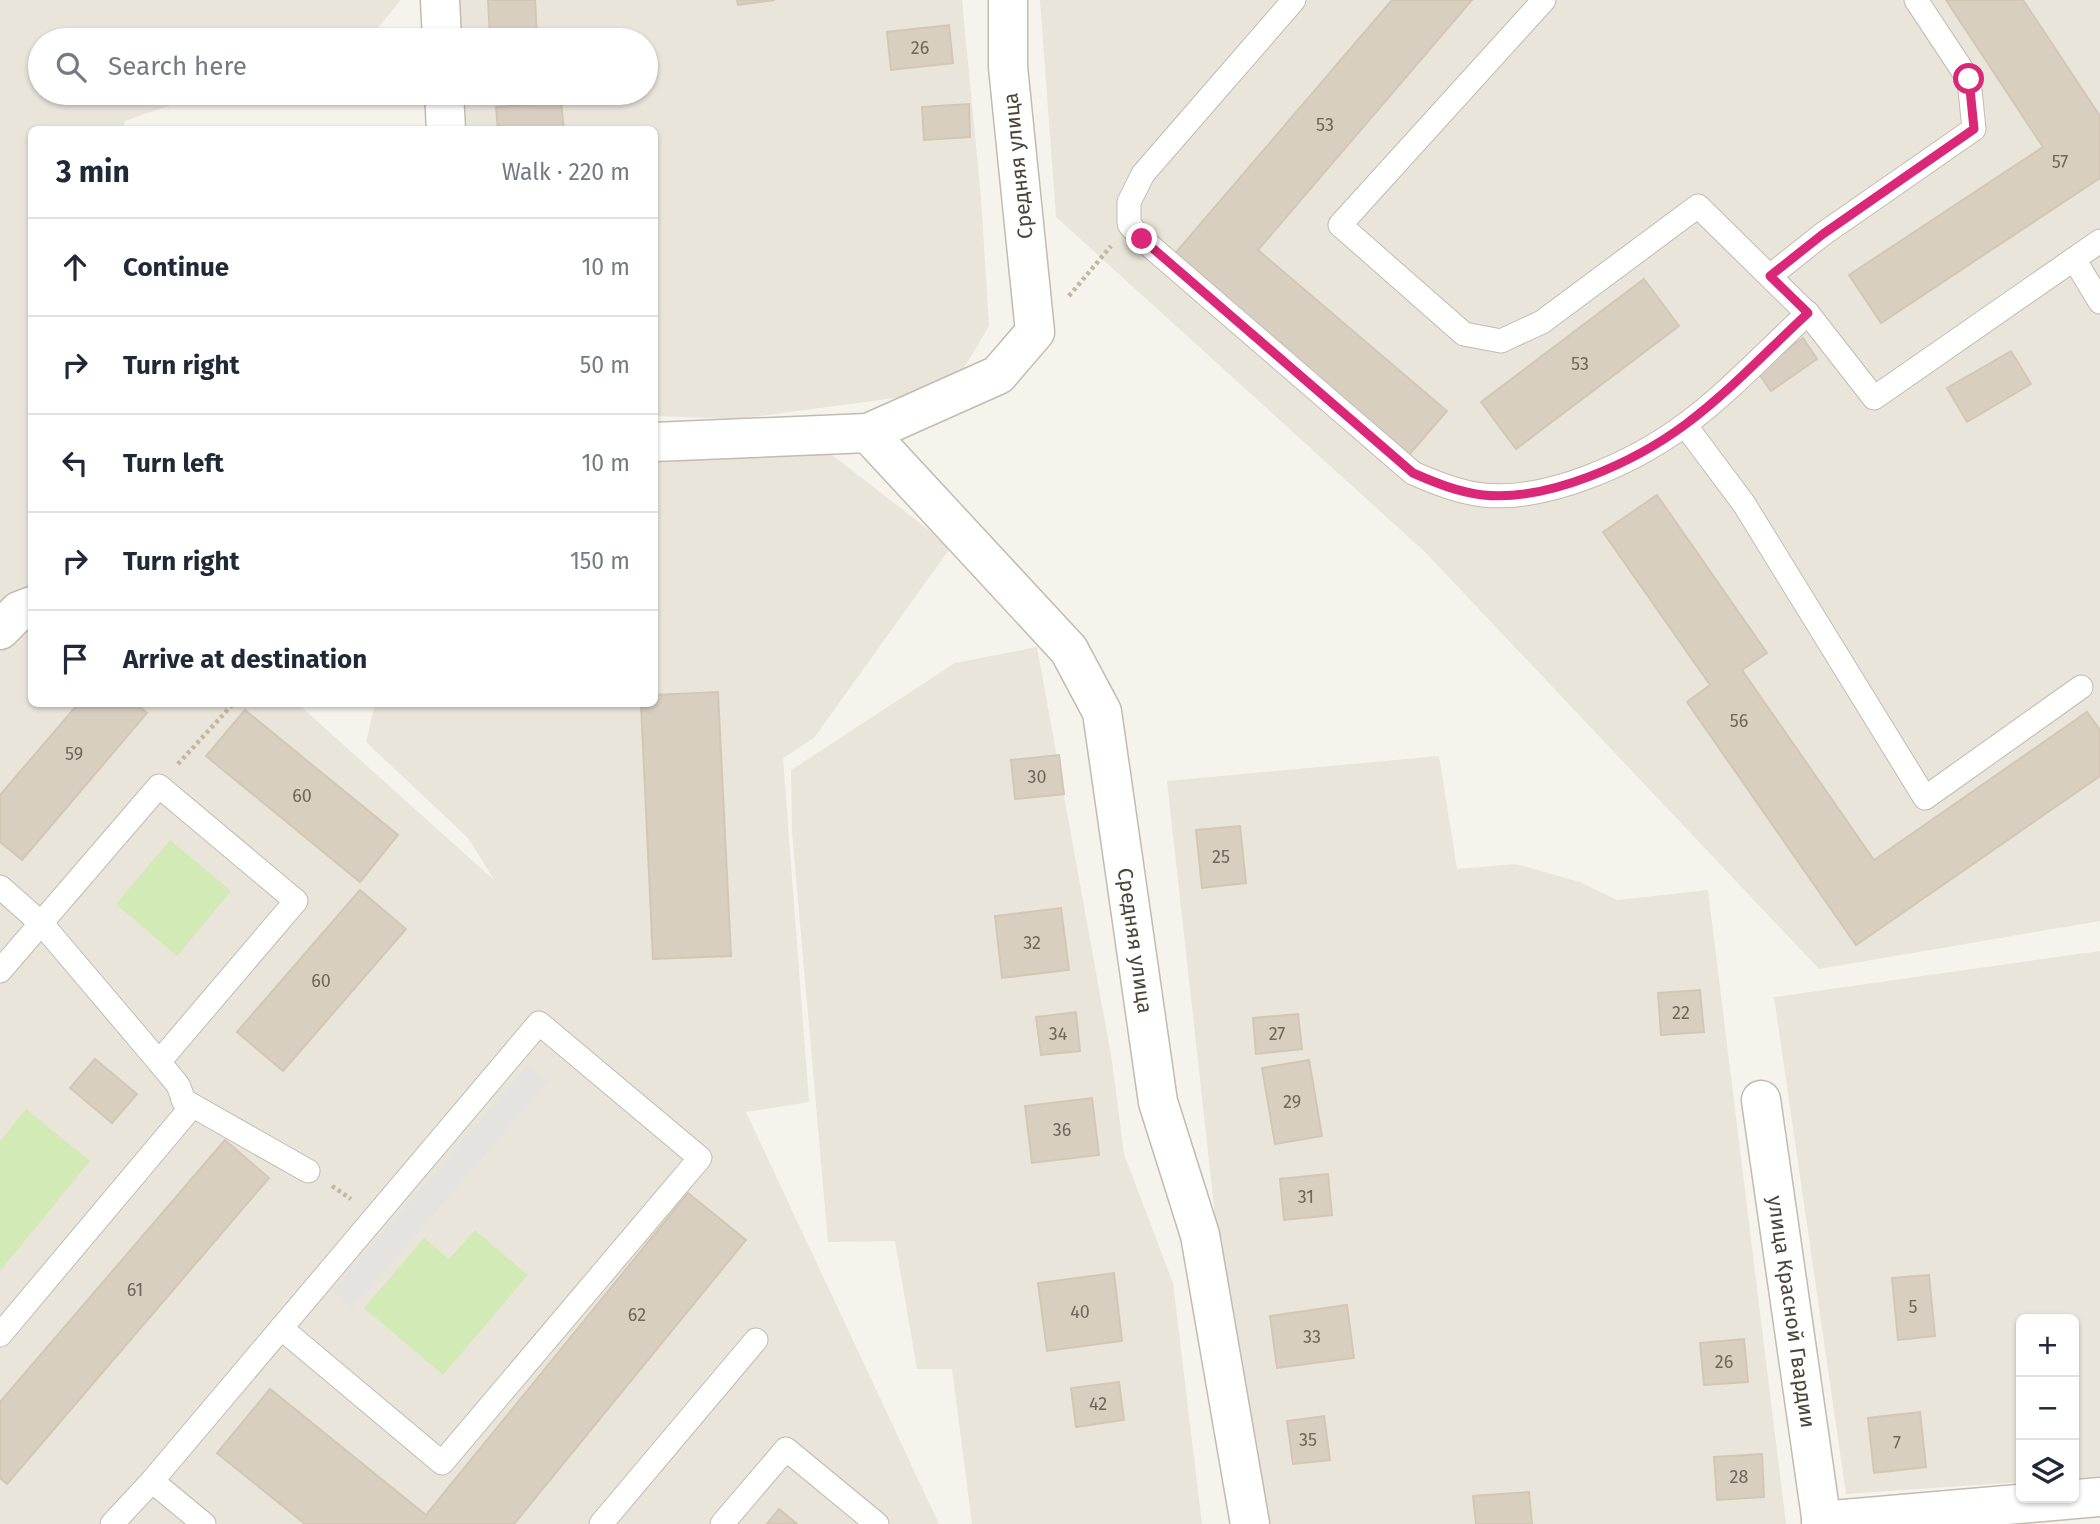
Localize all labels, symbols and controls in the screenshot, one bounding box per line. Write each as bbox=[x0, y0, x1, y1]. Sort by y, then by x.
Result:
search box bbox=[28, 28, 658, 105]
house number: 26 bbox=[911, 37, 929, 59]
icon: search bbox=[52, 48, 90, 86]
text: Search here bbox=[108, 51, 247, 82]
route start bbox=[1953, 63, 1984, 94]
street label: Средняя улица bbox=[997, 92, 1039, 240]
house number: 53 bbox=[1316, 114, 1334, 136]
house number: 57 bbox=[2052, 151, 2068, 173]
text: 3 min bbox=[56, 154, 130, 190]
text: Walk · 220 m bbox=[502, 158, 630, 186]
route end bbox=[1126, 223, 1157, 254]
icon: ahead bbox=[56, 248, 94, 286]
text: Continue bbox=[123, 252, 229, 283]
text: 10 m bbox=[581, 253, 630, 281]
icon: right bbox=[56, 346, 94, 384]
text: Turn right bbox=[123, 350, 240, 381]
text: 50 m bbox=[580, 351, 630, 379]
house number: 53 bbox=[1571, 353, 1589, 375]
icon: left bbox=[56, 444, 94, 482]
text: Turn left bbox=[123, 448, 224, 479]
text: 10 m bbox=[581, 449, 630, 477]
icon: right bbox=[56, 542, 94, 580]
text: Turn right bbox=[123, 546, 240, 577]
text: 150 m bbox=[570, 547, 630, 575]
icon: arrive bbox=[56, 640, 94, 678]
text: Arrive at destination bbox=[123, 644, 367, 675]
house number: 56 bbox=[1730, 710, 1748, 732]
house number: 59 bbox=[65, 743, 83, 765]
house number: 30 bbox=[1027, 766, 1047, 788]
house number: 60 bbox=[292, 785, 312, 807]
house number: 25 bbox=[1212, 846, 1230, 868]
street label: Средняя улица bbox=[1112, 866, 1158, 1015]
house number: 32 bbox=[1023, 932, 1041, 954]
house number: 60 bbox=[311, 970, 331, 992]
house number: 22 bbox=[1672, 1002, 1690, 1024]
house number: 34 bbox=[1049, 1023, 1068, 1045]
house number: 27 bbox=[1269, 1023, 1285, 1045]
house number: 29 bbox=[1283, 1091, 1301, 1113]
house number: 36 bbox=[1053, 1119, 1071, 1141]
house number: 31 bbox=[1298, 1186, 1314, 1208]
street label: улица Красной Гвардии bbox=[1762, 1194, 1821, 1430]
house number: 61 bbox=[127, 1279, 143, 1301]
house number: 5 bbox=[1908, 1296, 1918, 1318]
house number: 40 bbox=[1070, 1301, 1090, 1323]
house number: 62 bbox=[628, 1304, 646, 1326]
map controls bbox=[2016, 1314, 2079, 1503]
button: + bbox=[2016, 1314, 2079, 1377]
house number: 33 bbox=[1303, 1326, 1321, 1348]
house number: 26 bbox=[1715, 1351, 1733, 1373]
button: − bbox=[2016, 1377, 2079, 1440]
house number: 42 bbox=[1089, 1393, 1107, 1415]
house number: 35 bbox=[1299, 1429, 1317, 1451]
house number: 7 bbox=[1893, 1432, 1901, 1454]
button: layers bbox=[2016, 1440, 2079, 1503]
house number: 28 bbox=[1730, 1466, 1748, 1488]

